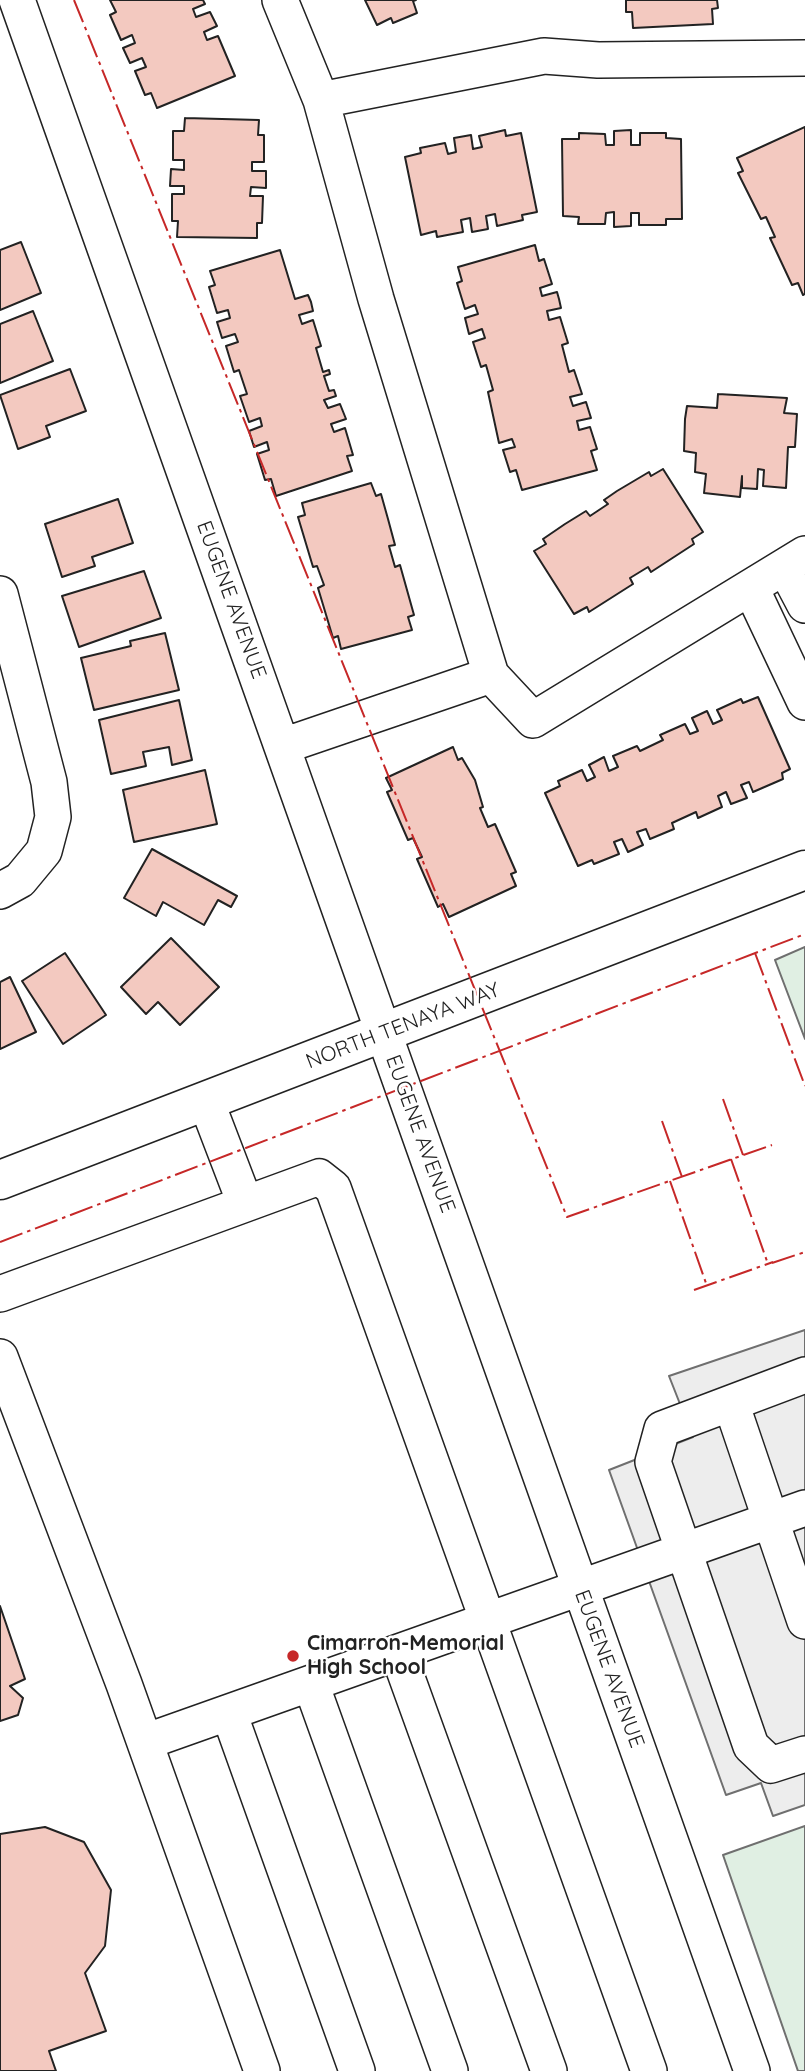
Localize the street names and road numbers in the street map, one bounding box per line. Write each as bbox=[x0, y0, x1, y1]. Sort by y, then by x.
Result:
street label: EUGENE AVENUE bbox=[191, 518, 271, 682]
street label: NORTH TENAYA WAY bbox=[302, 977, 504, 1075]
street label: EUGENE AVENUE bbox=[380, 1052, 460, 1216]
street label: EUGENE AVENUE bbox=[569, 1587, 649, 1751]

